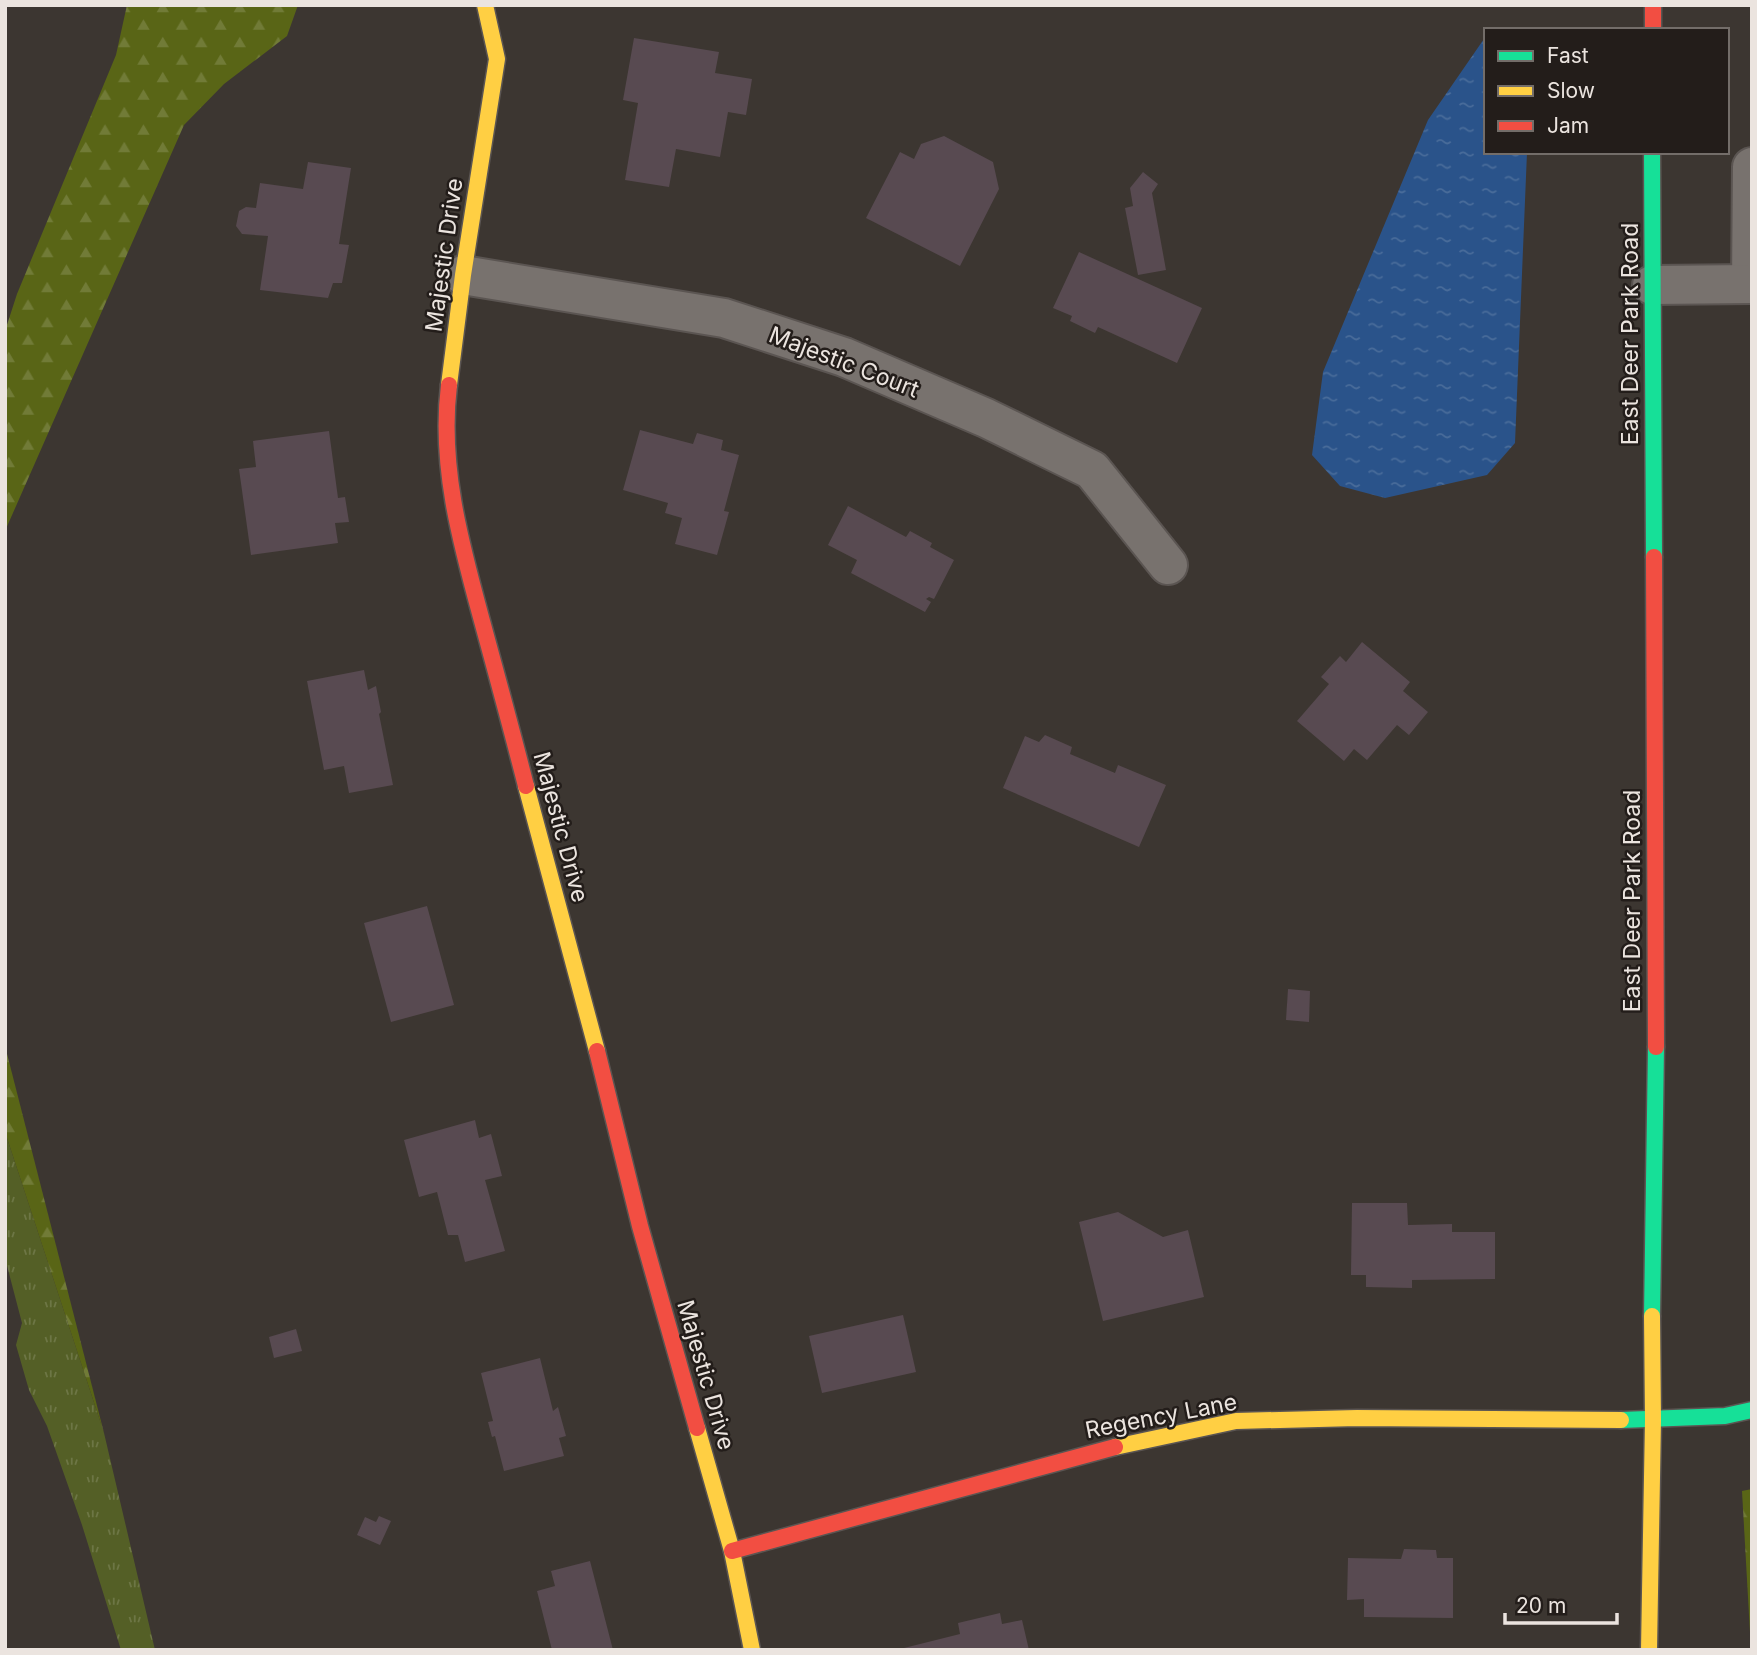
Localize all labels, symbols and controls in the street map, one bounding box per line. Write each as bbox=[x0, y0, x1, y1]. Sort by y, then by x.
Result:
legend bbox=[1484, 28, 1729, 154]
text: Fast bbox=[1547, 43, 1589, 68]
text: Slow bbox=[1547, 78, 1595, 103]
text: Jam bbox=[1547, 113, 1589, 138]
street label: Majestic Drive bbox=[419, 177, 469, 333]
street label: East Deer Park Road bbox=[1616, 223, 1644, 445]
street label: Majestic Court bbox=[765, 321, 923, 404]
street label: Majestic Drive bbox=[527, 749, 595, 905]
street label: East Deer Park Road bbox=[1618, 790, 1646, 1012]
street label: Majestic Drive bbox=[671, 1297, 741, 1453]
street label: Regency Lane bbox=[1083, 1388, 1239, 1444]
scale bar bbox=[1505, 1582, 1617, 1626]
text: 20 m bbox=[1516, 1593, 1566, 1618]

